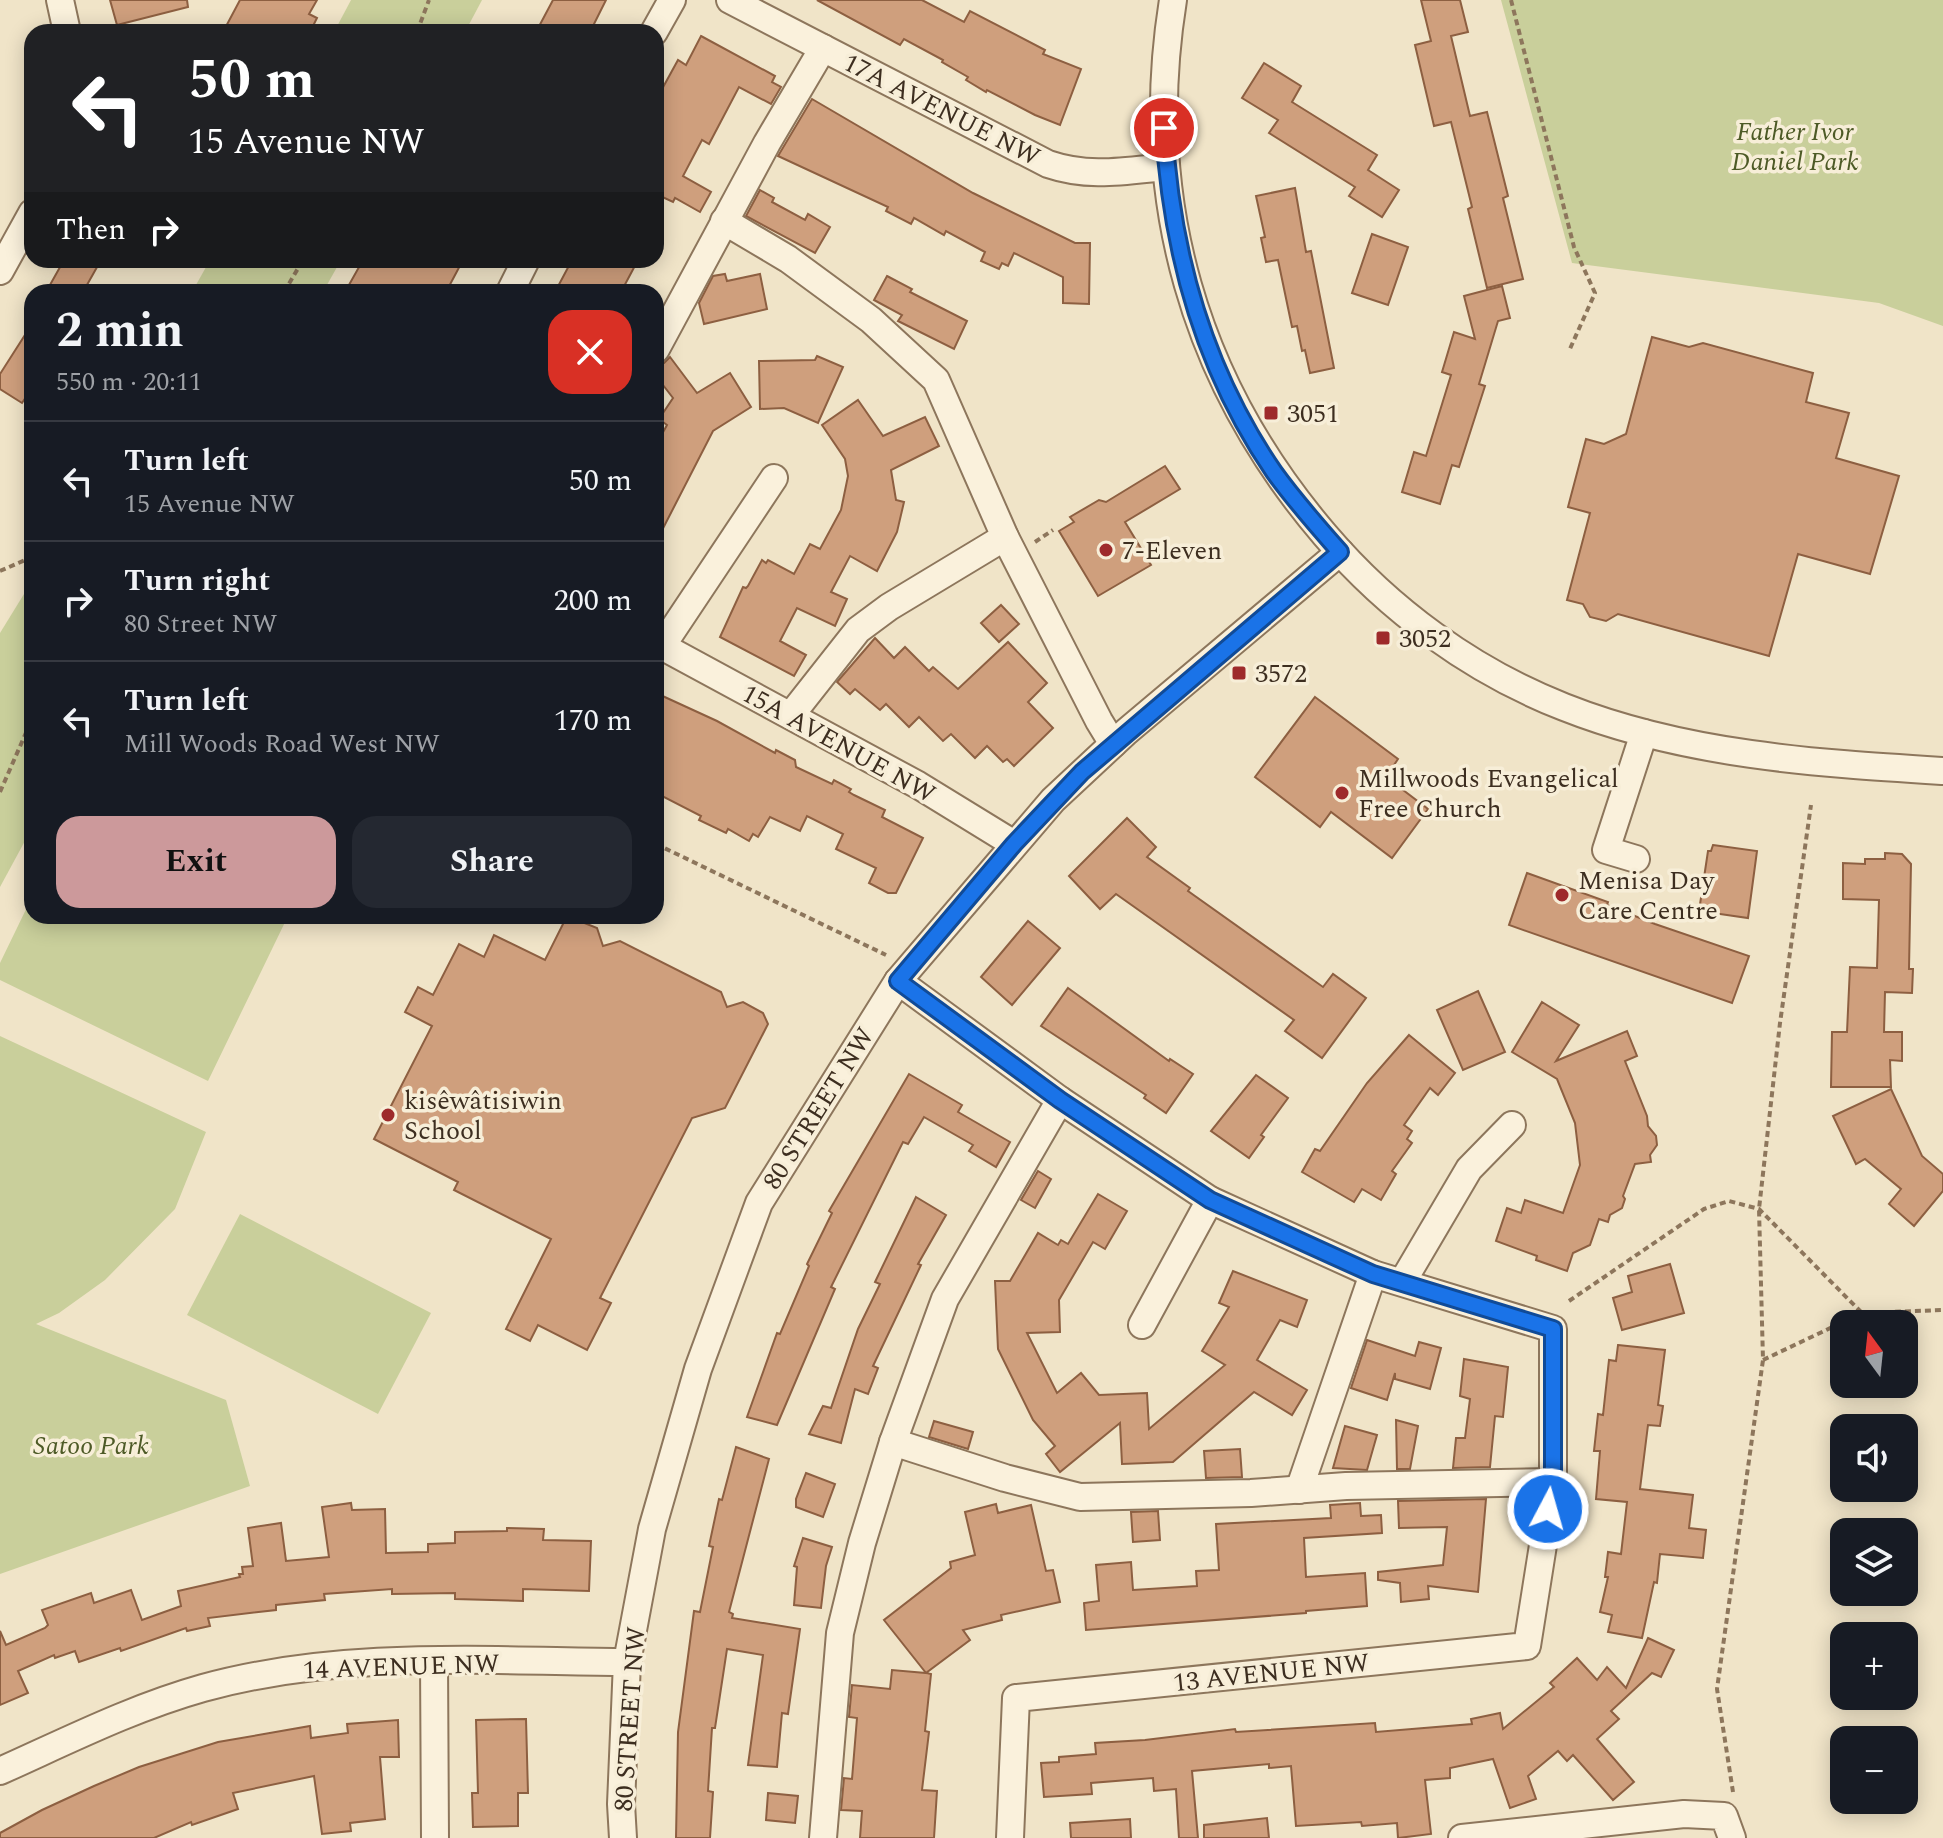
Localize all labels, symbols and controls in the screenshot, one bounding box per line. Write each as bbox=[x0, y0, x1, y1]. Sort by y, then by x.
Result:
text: 50 m bbox=[188, 38, 315, 123]
street label: 17A AVENUE NW bbox=[836, 43, 1047, 177]
icon: left bbox=[56, 56, 160, 160]
pin bbox=[1130, 94, 1198, 162]
icon: arrive bbox=[1142, 106, 1186, 150]
park label: Father Ivor Daniel Park bbox=[1731, 112, 1859, 182]
text: 15 Avenue NW bbox=[188, 115, 425, 170]
text: Then bbox=[56, 207, 126, 253]
icon: right bbox=[142, 208, 186, 252]
text: 2 min bbox=[56, 295, 184, 368]
button: close bbox=[548, 310, 632, 394]
text: 550 m · 20:11 bbox=[56, 362, 202, 402]
place label: 3051 bbox=[1287, 394, 1339, 434]
marker: 3051 bbox=[1262, 404, 1280, 422]
text: Turn left bbox=[124, 438, 249, 484]
text: 50 m bbox=[569, 458, 632, 504]
icon: left bbox=[56, 459, 100, 503]
text: 15 Avenue NW bbox=[124, 484, 295, 524]
place label: 7-Eleven bbox=[1122, 531, 1222, 571]
marker: 7-Eleven bbox=[1097, 541, 1115, 559]
text: Turn right bbox=[124, 558, 270, 604]
text: 200 m bbox=[554, 578, 632, 624]
icon: right bbox=[56, 579, 100, 623]
text: 80 Street NW bbox=[124, 604, 277, 644]
place label: 3052 bbox=[1399, 619, 1451, 659]
marker: 3052 bbox=[1374, 629, 1392, 647]
place label: 3572 bbox=[1255, 654, 1307, 694]
marker: 3572 bbox=[1230, 664, 1248, 682]
street label: 15A AVENUE NW bbox=[734, 674, 943, 814]
text: Turn left bbox=[124, 678, 249, 724]
text: 170 m bbox=[554, 698, 632, 744]
icon: left bbox=[56, 699, 100, 743]
text: Mill Woods Road West NW bbox=[124, 724, 440, 764]
place label: Millwoods Evangelical Free Church bbox=[1358, 759, 1619, 829]
marker: Millwoods Evangelical Free Church bbox=[1333, 784, 1351, 802]
button: Exit bbox=[56, 816, 336, 908]
button: Share bbox=[352, 816, 632, 908]
place label: Menisa Day Care Centre bbox=[1578, 861, 1718, 931]
marker: Menisa Day Care Centre bbox=[1553, 886, 1571, 904]
street label: 80 STREET NW bbox=[753, 1019, 885, 1198]
place label: kisêwâtisiwin School bbox=[404, 1081, 562, 1151]
marker: kisêwâtisiwin School bbox=[379, 1106, 397, 1124]
north arrow bbox=[1830, 1310, 1918, 1398]
map controls bbox=[1830, 1310, 1918, 1814]
button: sound bbox=[1830, 1414, 1918, 1502]
park label: Satoo Park bbox=[33, 1426, 149, 1466]
position arrow bbox=[1506, 1467, 1590, 1551]
button: layers bbox=[1830, 1518, 1918, 1606]
button: + bbox=[1830, 1622, 1918, 1710]
street label: 80 STREET NW bbox=[604, 1625, 656, 1813]
street label: 13 AVENUE NW bbox=[1171, 1643, 1372, 1703]
street label: 14 AVENUE NW bbox=[302, 1644, 501, 1690]
button: − bbox=[1830, 1726, 1918, 1814]

